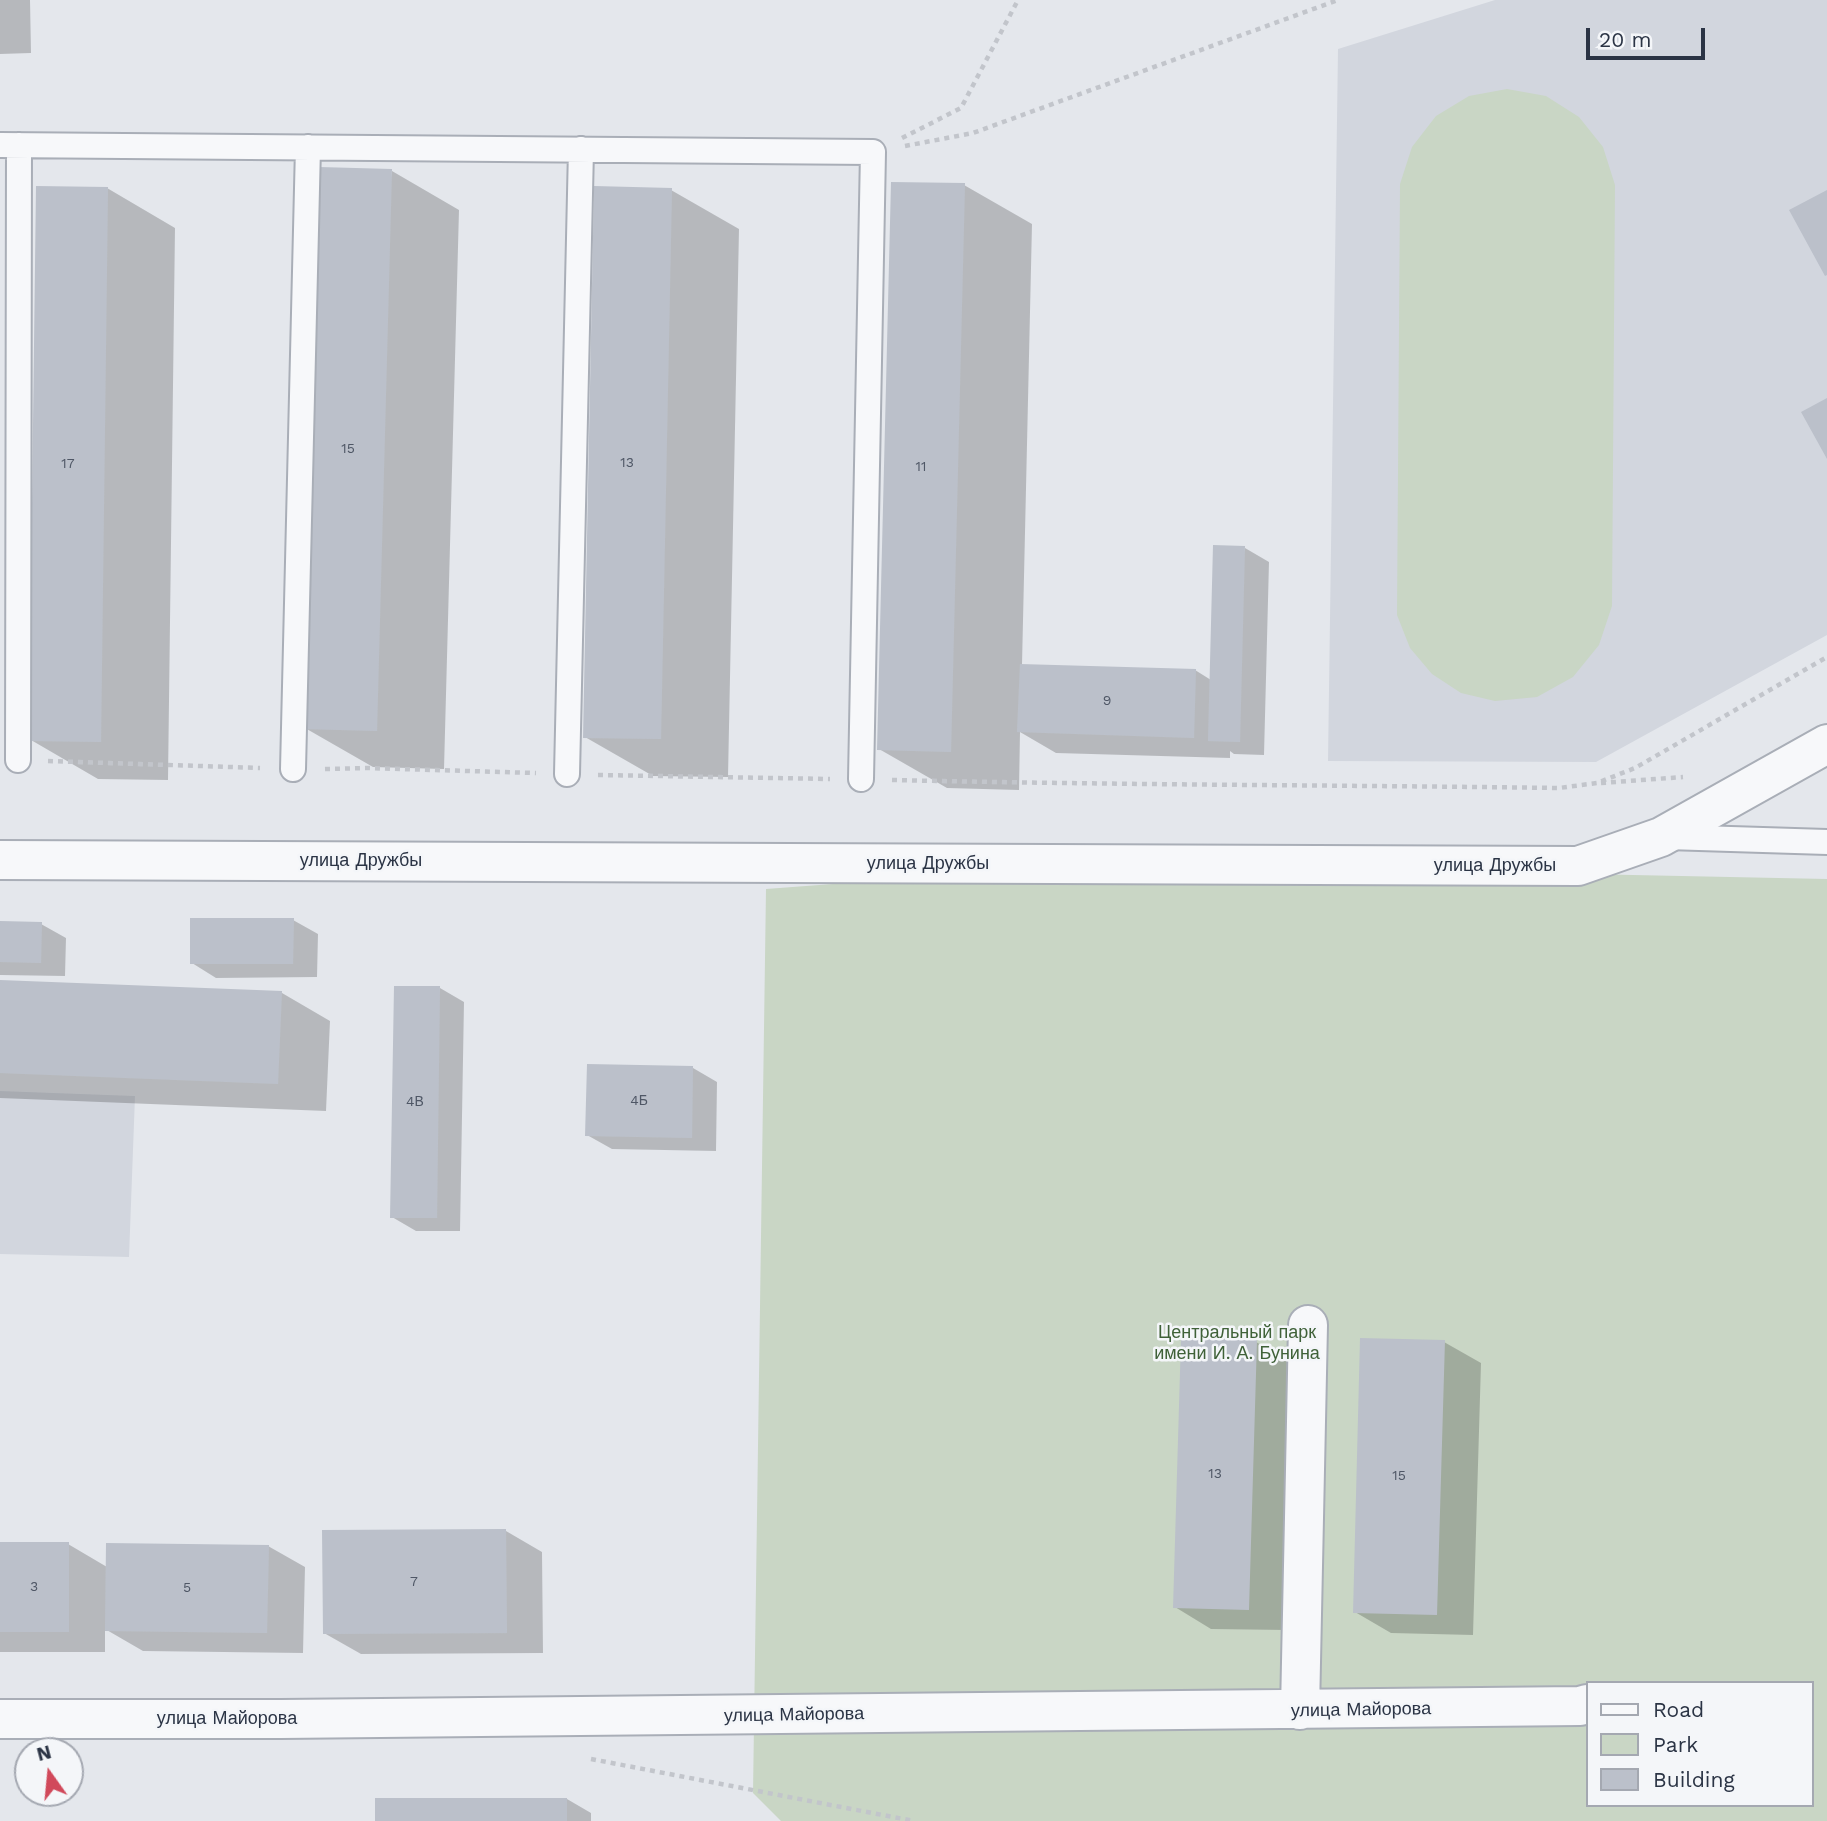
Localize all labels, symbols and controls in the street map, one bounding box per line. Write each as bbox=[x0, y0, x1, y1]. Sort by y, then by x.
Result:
scale bar bbox=[1589, 14, 1708, 58]
text: 20 m bbox=[1599, 27, 1651, 52]
house number: 15 bbox=[341, 441, 355, 457]
house number: 13 bbox=[620, 455, 634, 471]
house number: 17 bbox=[61, 456, 75, 472]
house number: 11 bbox=[916, 459, 926, 475]
house number: 9 bbox=[1103, 693, 1111, 709]
street label: улица Дружбы bbox=[300, 850, 422, 872]
street label: улица Дружбы bbox=[867, 853, 989, 875]
street label: улица Дружбы bbox=[1434, 855, 1556, 877]
house number: 4Б bbox=[630, 1093, 648, 1109]
house number: 4В bbox=[406, 1094, 424, 1110]
park label: Центральный парк имени И. А. Бунина bbox=[1154, 1322, 1320, 1364]
house number: 13 bbox=[1208, 1466, 1222, 1482]
house number: 15 bbox=[1392, 1468, 1406, 1484]
house number: 7 bbox=[410, 1574, 418, 1590]
house number: 3 bbox=[30, 1579, 38, 1595]
house number: 5 bbox=[183, 1580, 191, 1596]
legend bbox=[1586, 1681, 1813, 1807]
text: Road bbox=[1653, 1697, 1704, 1722]
street label: улица Майорова bbox=[1291, 1698, 1431, 1722]
street label: улица Майорова bbox=[724, 1703, 864, 1727]
street label: улица Майорова bbox=[157, 1708, 297, 1730]
text: Park bbox=[1653, 1732, 1698, 1757]
north arrow bbox=[14, 1737, 84, 1807]
text: N bbox=[34, 1740, 54, 1766]
text: Building bbox=[1653, 1767, 1735, 1792]

